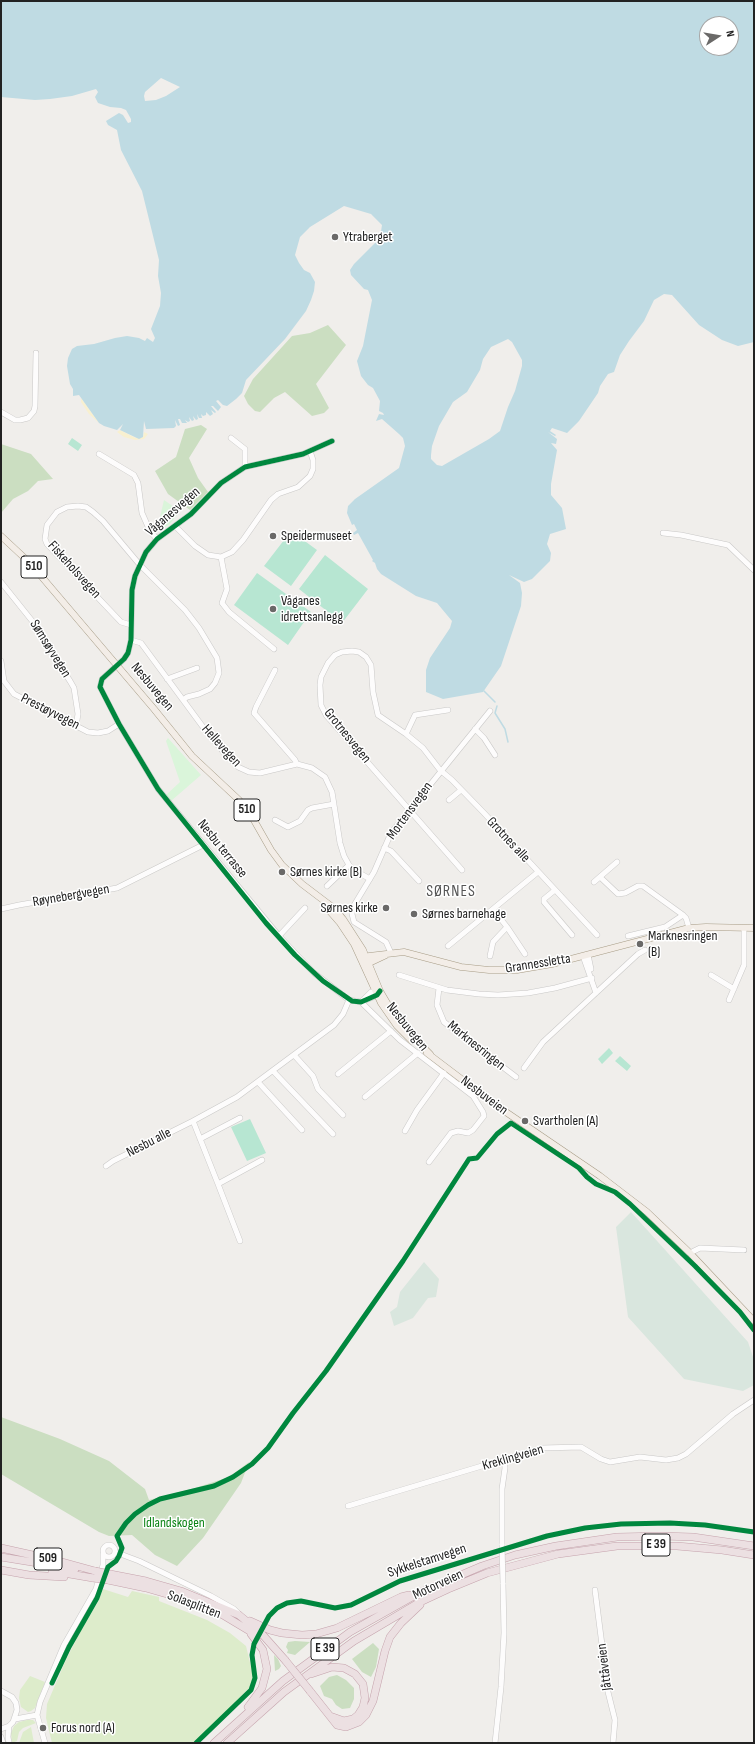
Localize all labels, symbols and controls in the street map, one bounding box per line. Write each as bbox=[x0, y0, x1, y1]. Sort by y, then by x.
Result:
north arrow bbox=[699, 16, 739, 56]
text: N bbox=[723, 29, 737, 38]
place label: Ytraberget bbox=[343, 229, 393, 245]
marker: Ytraberget bbox=[330, 232, 340, 242]
street label: Våganesvegen bbox=[142, 484, 204, 540]
place label: Speidermuseet bbox=[281, 528, 352, 544]
marker: Speidermuseet bbox=[268, 531, 278, 541]
street label: Fiskeholsvegen bbox=[44, 538, 104, 602]
road number: 510 bbox=[21, 556, 47, 578]
place label: Våganes idrettsanlegg bbox=[281, 593, 343, 626]
marker: Våganes idrettsanlegg bbox=[268, 604, 278, 614]
street label: Sømsøyvegen bbox=[26, 617, 74, 681]
street label: Nesbuvegen bbox=[127, 660, 177, 714]
street label: Prestøyvegen bbox=[18, 690, 82, 734]
street label: Grotnesvegen bbox=[320, 705, 374, 767]
street label: Hellevegen bbox=[198, 721, 244, 771]
street label: Mortensvegen bbox=[383, 779, 437, 843]
road number: 510 bbox=[234, 799, 260, 821]
street label: Grotnes alle bbox=[483, 814, 533, 866]
street label: Nesbu terrasse bbox=[193, 816, 251, 882]
place label: Sørnes kirke (B) bbox=[290, 864, 362, 880]
marker: Sørnes kirke (B) bbox=[277, 867, 287, 877]
street label: Røynebergvegen bbox=[31, 881, 111, 911]
district label: SØRNES bbox=[426, 882, 476, 902]
place label: Sørnes kirke bbox=[321, 900, 378, 916]
marker: Sørnes kirke bbox=[381, 903, 391, 913]
place label: Sørnes barnehage bbox=[422, 906, 506, 922]
marker: Sørnes barnehage bbox=[409, 909, 419, 919]
place label: Marknesringen (B) bbox=[648, 928, 717, 960]
marker: Marknesringen (B) bbox=[635, 939, 645, 949]
street label: Grannessletta bbox=[504, 951, 572, 977]
street label: Nesbuvegen bbox=[382, 999, 432, 1055]
street label: Marknesringen bbox=[444, 1018, 508, 1074]
street label: Nesbuveien bbox=[457, 1073, 511, 1119]
place label: Svartholen (A) bbox=[533, 1113, 598, 1129]
marker: Svartholen (A) bbox=[520, 1116, 530, 1126]
street label: Nesbu alle bbox=[124, 1125, 174, 1161]
street label: Kreklingveien bbox=[480, 1441, 546, 1475]
park label: Idlandskogen bbox=[143, 1515, 205, 1531]
road number: E 39 bbox=[642, 1534, 670, 1556]
street label: Sykkelstamvegen bbox=[386, 1540, 468, 1582]
road number: 509 bbox=[34, 1548, 62, 1570]
street label: Motorveien bbox=[410, 1566, 466, 1604]
street label: Solasplitten bbox=[165, 1587, 223, 1623]
road number: E 39 bbox=[311, 1638, 339, 1660]
street label: Jåttåveien bbox=[594, 1643, 616, 1691]
place label: Forus nord (A) bbox=[51, 1720, 115, 1736]
marker: Forus nord (A) bbox=[38, 1723, 48, 1733]

